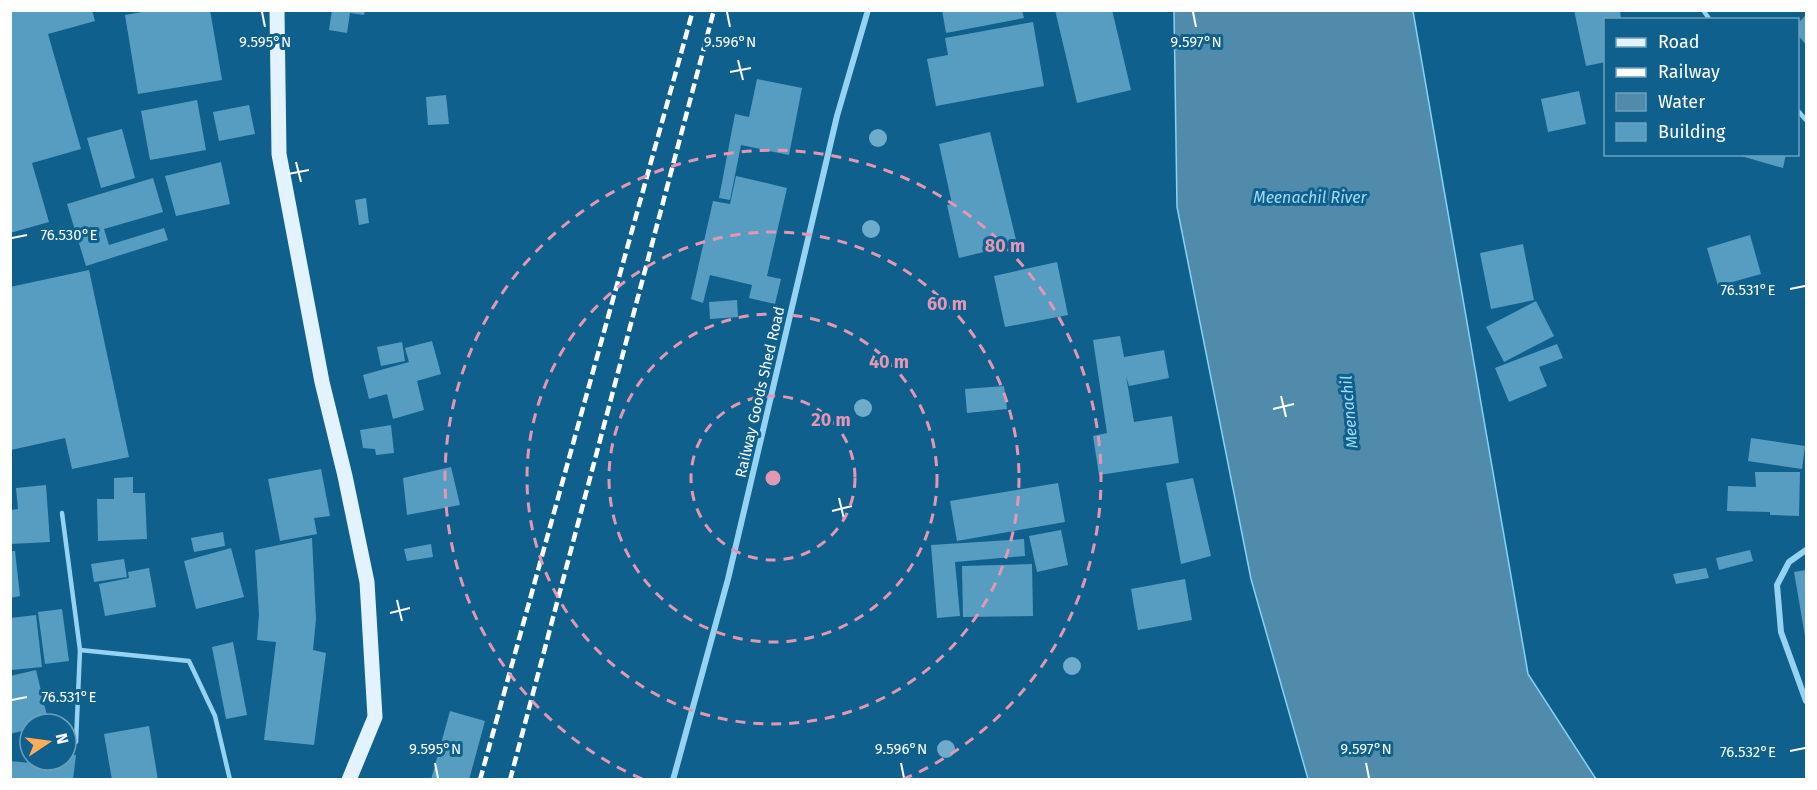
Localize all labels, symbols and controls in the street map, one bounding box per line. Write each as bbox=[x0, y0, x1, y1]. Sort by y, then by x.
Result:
legend bbox=[1604, 18, 1799, 156]
text: Road bbox=[1658, 31, 1700, 53]
text: 9.595°N bbox=[239, 33, 291, 51]
text: 9.596°N bbox=[704, 33, 756, 51]
text: 9.597°N bbox=[1170, 33, 1222, 51]
text: Railway bbox=[1658, 61, 1720, 83]
text: Water bbox=[1658, 91, 1705, 113]
text: Building bbox=[1658, 121, 1726, 143]
water label: Meenachil River bbox=[1253, 188, 1368, 207]
text: 76.530°E bbox=[40, 226, 98, 244]
text: 80 m bbox=[985, 235, 1025, 257]
text: 76.531°E bbox=[1721, 281, 1775, 299]
text: 60 m bbox=[927, 293, 967, 315]
street label: Railway Goods Shed Road bbox=[732, 305, 788, 479]
text: 40 m bbox=[869, 351, 909, 373]
water label: Meenachil bbox=[1336, 375, 1362, 449]
text: 20 m bbox=[811, 409, 851, 431]
centre of rings bbox=[763, 468, 783, 488]
text: 76.531°E bbox=[42, 688, 96, 706]
north arrow bbox=[18, 712, 78, 772]
text: N bbox=[52, 731, 73, 746]
text: 9.595°N bbox=[409, 740, 461, 758]
text: 9.596°N bbox=[875, 740, 927, 758]
text: 9.597°N bbox=[1340, 740, 1392, 758]
text: 76.532°E bbox=[1720, 743, 1776, 761]

